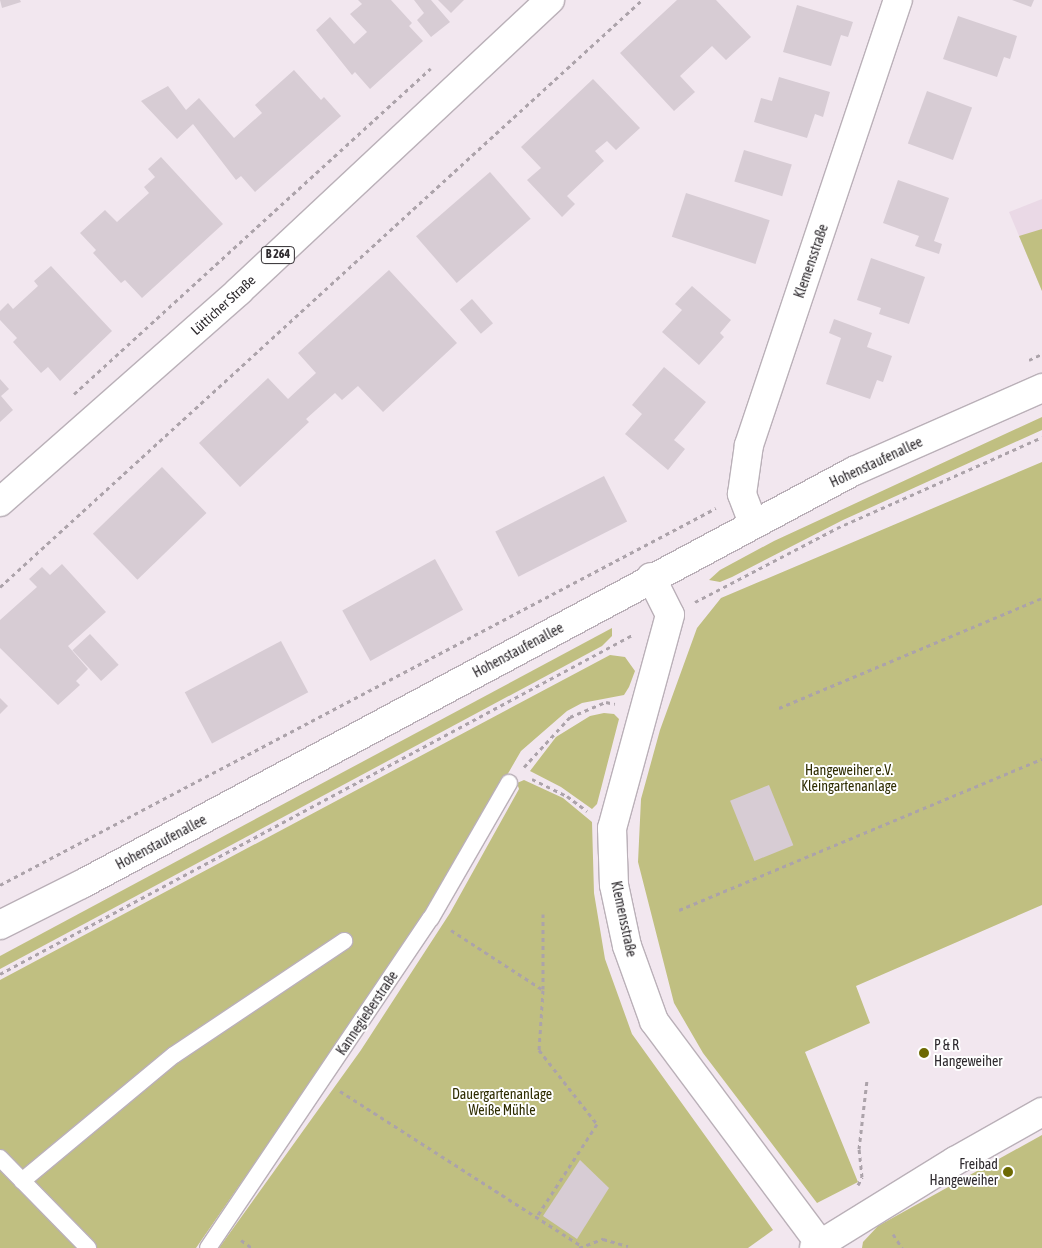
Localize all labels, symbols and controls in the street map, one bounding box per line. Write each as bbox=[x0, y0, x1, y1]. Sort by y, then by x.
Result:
street label: Klemensstraße bbox=[790, 222, 832, 300]
road number: B 264 bbox=[260, 246, 296, 264]
street label: Lütticher Straße bbox=[187, 272, 259, 338]
street label: Hohenstaufenallee bbox=[827, 433, 925, 491]
street label: Hohenstaufenallee bbox=[470, 619, 566, 681]
park label: Hangeweiher e.V. Kleingartenanlage bbox=[801, 762, 897, 794]
street label: Hohenstaufenallee bbox=[113, 811, 209, 873]
street label: Klemensstraße bbox=[608, 879, 640, 959]
street label: Kannegießerstraße bbox=[333, 968, 401, 1058]
place label: P & R Hangeweiher bbox=[934, 1037, 1002, 1070]
marker: P & R Hangeweiher bbox=[918, 1047, 930, 1059]
park label: Dauergartenanlage Weiße Mühle bbox=[452, 1086, 552, 1118]
place label: Freibad Hangeweiher bbox=[930, 1156, 998, 1188]
marker: Freibad Hangeweiher bbox=[1002, 1166, 1014, 1178]

